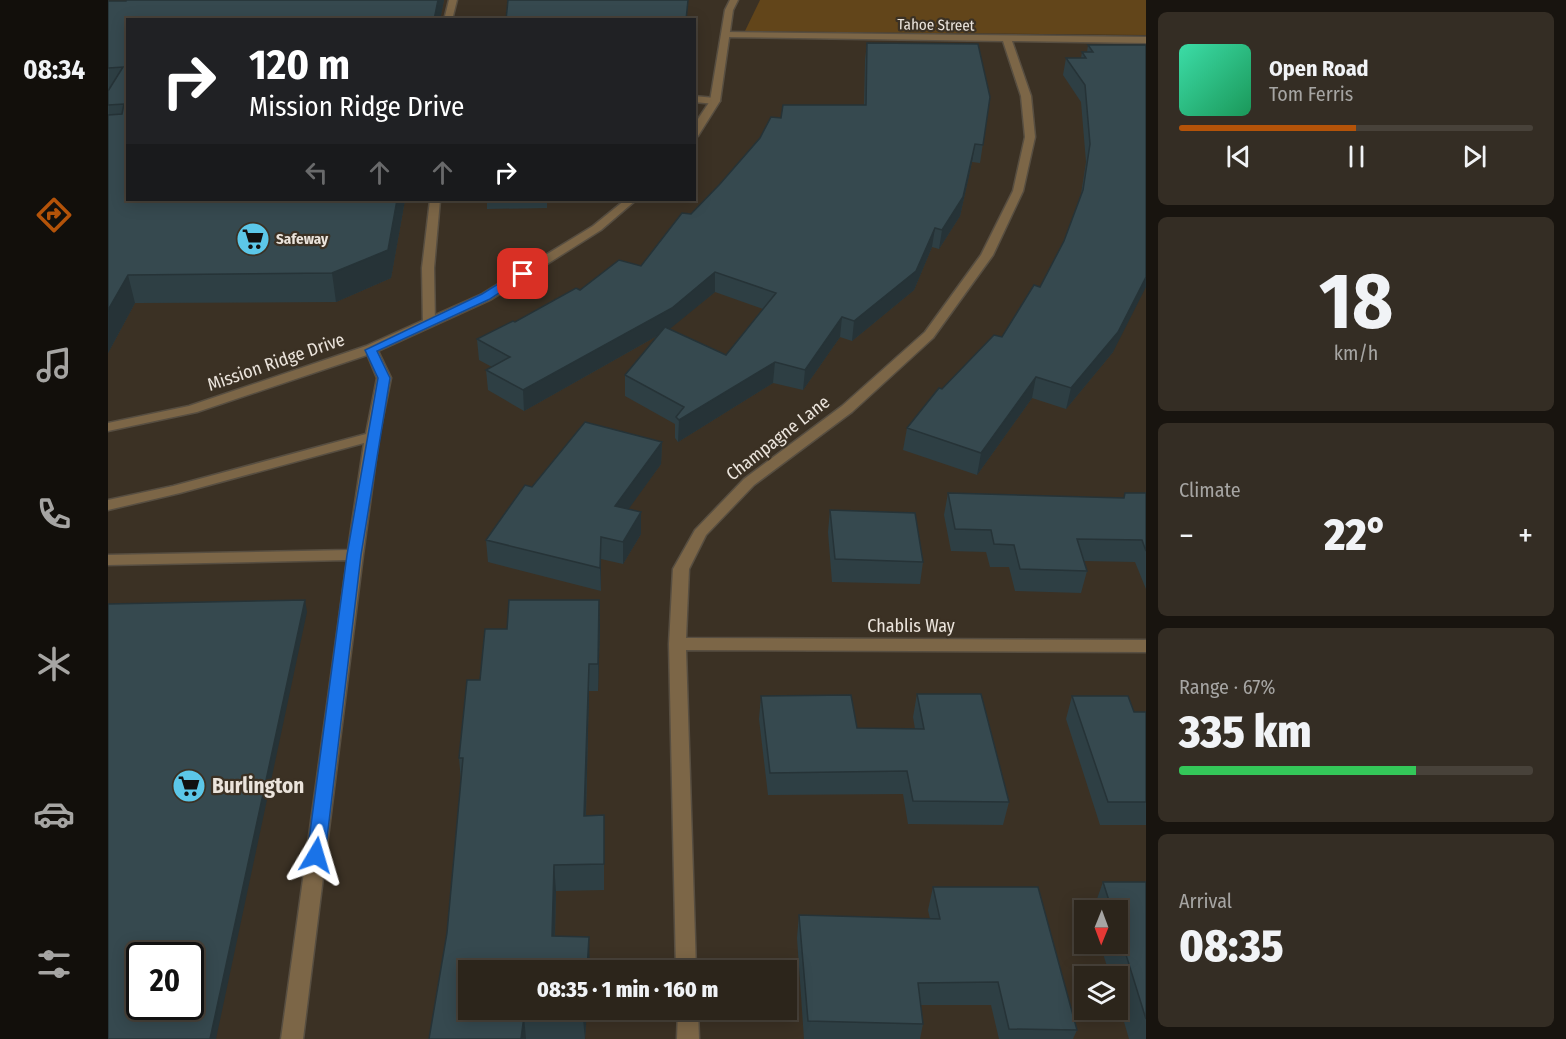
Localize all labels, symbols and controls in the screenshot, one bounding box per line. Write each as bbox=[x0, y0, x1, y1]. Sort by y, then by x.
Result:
street label: Tahoe Street bbox=[897, 15, 975, 35]
text: 120 m bbox=[249, 40, 350, 90]
icon: right bbox=[150, 42, 228, 120]
text: 08:34 bbox=[23, 54, 85, 86]
text: Open Road bbox=[1269, 55, 1369, 82]
text: Tom Ferris bbox=[1269, 82, 1353, 106]
text: Mission Ridge Drive bbox=[249, 91, 464, 123]
icon: previous bbox=[1222, 140, 1255, 173]
icon: pause bbox=[1340, 140, 1373, 173]
icon: next bbox=[1458, 140, 1491, 173]
icon: left bbox=[300, 156, 333, 189]
icon: ahead bbox=[363, 156, 396, 189]
icon: ahead bbox=[426, 156, 459, 189]
icon: right bbox=[489, 156, 522, 189]
icon: directions bbox=[33, 194, 75, 236]
supermarket icon: Safeway bbox=[235, 221, 271, 257]
place label: Safeway bbox=[276, 230, 329, 248]
pin bbox=[497, 248, 548, 299]
text: 18 bbox=[1319, 255, 1393, 349]
icon: arrive bbox=[506, 257, 539, 290]
street label: Mission Ridge Drive bbox=[205, 328, 348, 396]
text: km/h bbox=[1334, 341, 1378, 365]
icon: music bbox=[33, 344, 75, 386]
street label: Champagne Lane bbox=[722, 391, 834, 485]
text: Climate bbox=[1179, 478, 1241, 502]
icon: phone bbox=[33, 493, 75, 535]
text: 22° bbox=[1324, 508, 1388, 562]
text: − bbox=[1179, 516, 1194, 556]
text: + bbox=[1518, 516, 1533, 556]
street label: Chablis Way bbox=[867, 615, 955, 637]
icon: climate bbox=[33, 643, 75, 685]
text: Range · 67% bbox=[1179, 675, 1275, 699]
text: 335 km bbox=[1179, 705, 1311, 759]
supermarket icon: Burlington bbox=[171, 768, 207, 804]
place label: Burlington bbox=[212, 773, 304, 799]
icon: car bbox=[33, 793, 75, 835]
position arrow bbox=[284, 823, 348, 887]
text: Arrival bbox=[1179, 889, 1232, 913]
north arrow bbox=[1074, 900, 1128, 954]
map controls bbox=[1074, 900, 1128, 1020]
text: 08:35 bbox=[1179, 919, 1283, 973]
speed limit sign: 20 bbox=[126, 942, 204, 1020]
icon: filters bbox=[33, 943, 75, 985]
button: layers bbox=[1074, 966, 1128, 1020]
text: 08:35 · 1 min · 160 m bbox=[537, 976, 718, 1003]

